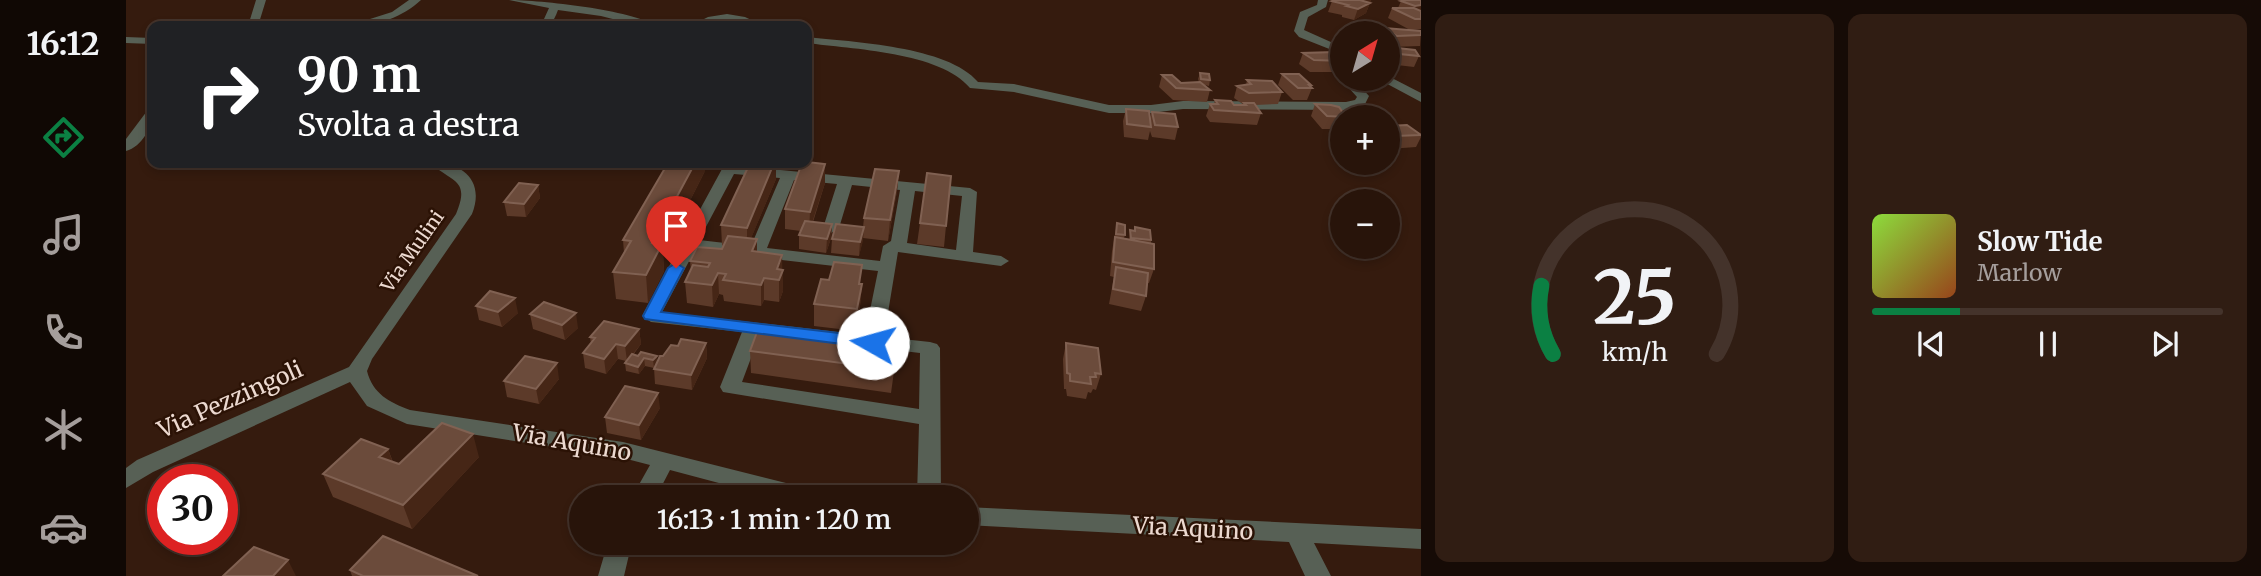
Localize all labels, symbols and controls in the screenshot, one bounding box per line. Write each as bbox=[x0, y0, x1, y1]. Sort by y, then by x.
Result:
north arrow bbox=[1330, 21, 1400, 91]
map controls bbox=[1330, 21, 1400, 259]
text: 16:12 bbox=[26, 24, 100, 64]
text: 90 m bbox=[297, 44, 421, 105]
icon: right bbox=[182, 49, 273, 140]
text: Svolta a destra bbox=[297, 105, 519, 145]
button: + bbox=[1330, 105, 1400, 175]
icon: directions bbox=[39, 113, 88, 162]
button: − bbox=[1330, 189, 1400, 259]
pin bbox=[646, 196, 706, 268]
street label: Via Mulini bbox=[375, 205, 449, 297]
icon: arrive bbox=[657, 207, 695, 245]
icon: music bbox=[39, 210, 88, 259]
text: Slow Tide bbox=[1977, 225, 2103, 258]
text: 25 bbox=[1593, 252, 1676, 344]
text: Marlow bbox=[1977, 258, 2062, 287]
position arrow bbox=[836, 306, 910, 380]
icon: phone bbox=[39, 308, 88, 357]
icon: previous bbox=[1912, 325, 1950, 363]
icon: pause bbox=[2029, 325, 2067, 363]
icon: next bbox=[2146, 325, 2184, 363]
text: km/h bbox=[1601, 336, 1668, 368]
street label: Via Pezzingoli bbox=[152, 354, 307, 444]
icon: climate bbox=[39, 405, 88, 454]
street label: Via Aquino bbox=[509, 417, 634, 467]
speed limit sign: 30 bbox=[147, 464, 238, 555]
icon: car bbox=[39, 503, 88, 552]
text: 16:13 · 1 min · 120 m bbox=[657, 503, 891, 536]
street label: Via Aquino bbox=[1131, 510, 1254, 546]

